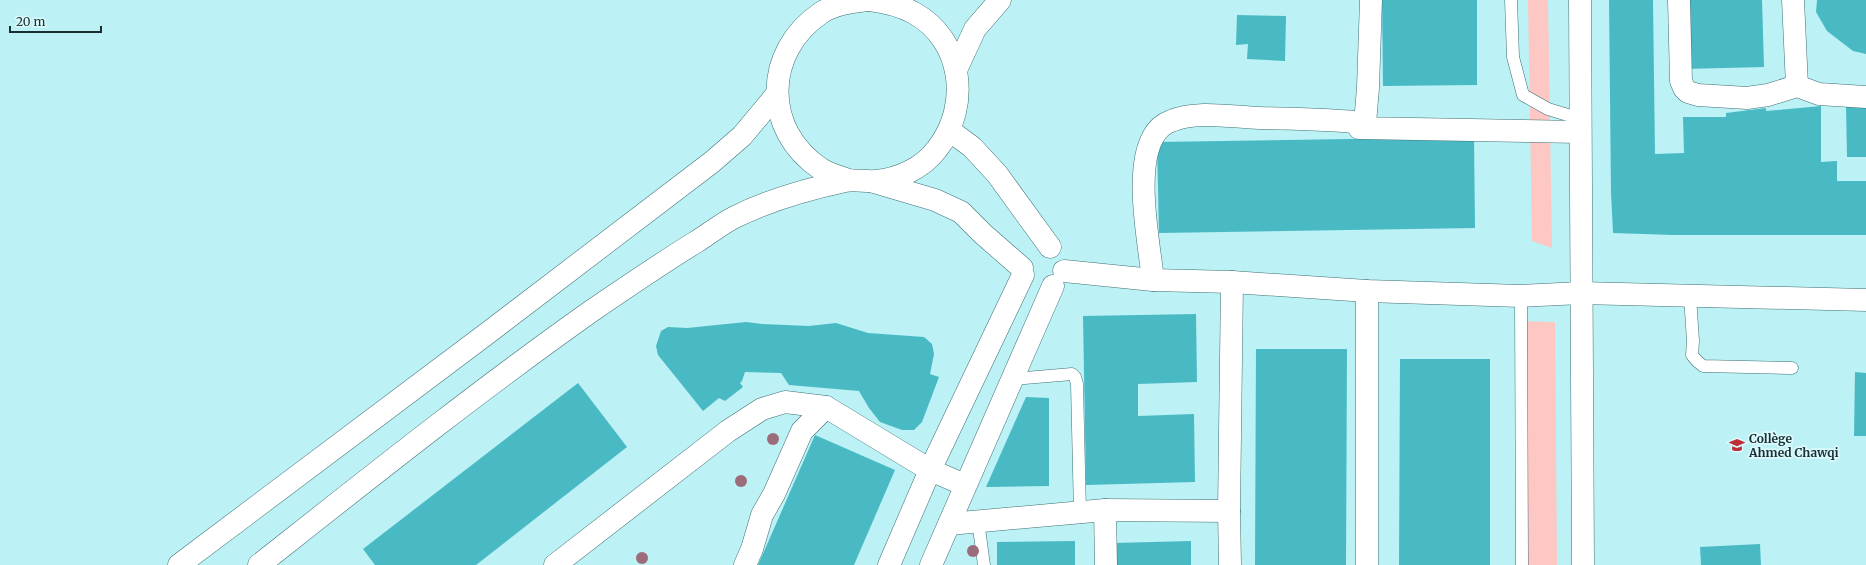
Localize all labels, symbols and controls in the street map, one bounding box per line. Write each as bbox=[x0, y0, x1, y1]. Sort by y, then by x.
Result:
scale bar bbox=[10, 8, 101, 34]
text: 20 m bbox=[16, 14, 45, 29]
place label: Collège Ahmed Chawqi bbox=[1748, 431, 1839, 460]
school or university icon: Collège Ahmed Chawqi bbox=[1728, 436, 1746, 454]

